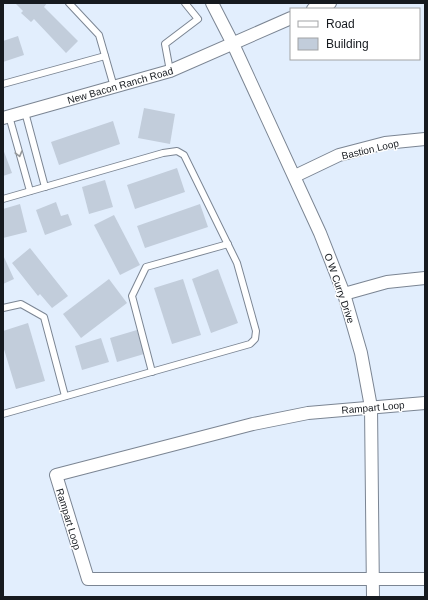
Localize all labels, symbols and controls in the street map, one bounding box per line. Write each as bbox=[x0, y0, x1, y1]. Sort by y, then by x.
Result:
legend bbox=[290, 8, 420, 60]
text: Road bbox=[326, 17, 355, 31]
text: Building bbox=[326, 37, 369, 51]
street label: New Bacon Ranch Road bbox=[66, 65, 174, 106]
street label: Bastion Loop bbox=[340, 137, 400, 161]
one-way arrow bbox=[14, 150, 23, 157]
street label: O W Curry Drive bbox=[322, 252, 357, 325]
street label: Rampart Loop bbox=[341, 399, 406, 416]
street label: Rampart Loop bbox=[54, 487, 83, 551]

